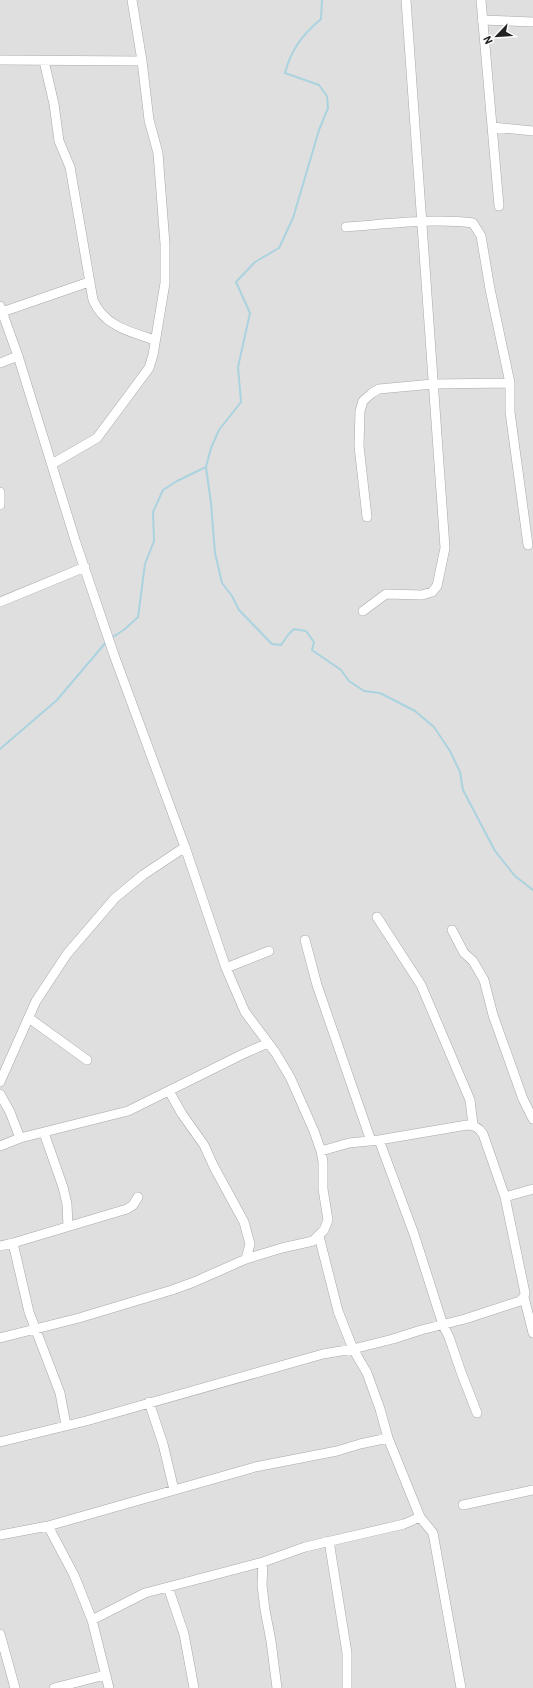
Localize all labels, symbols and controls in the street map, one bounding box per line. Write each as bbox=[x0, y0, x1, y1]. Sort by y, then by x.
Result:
north arrow bbox=[477, 16, 517, 56]
text: N bbox=[480, 34, 495, 47]

